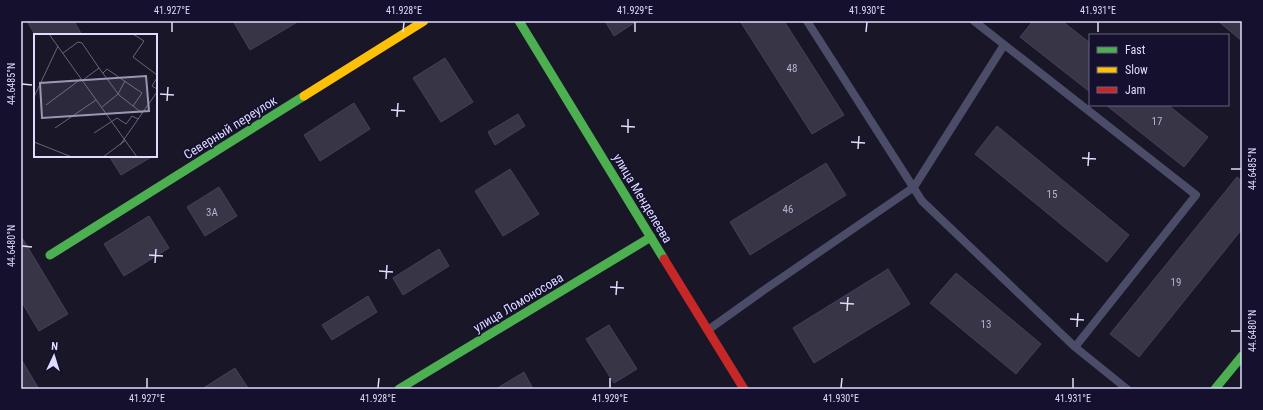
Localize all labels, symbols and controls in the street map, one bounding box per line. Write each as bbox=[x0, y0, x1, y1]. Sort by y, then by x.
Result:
text: 41.927°E bbox=[154, 5, 190, 16]
text: 41.928°E bbox=[386, 5, 422, 16]
text: 41.929°E bbox=[617, 5, 653, 16]
text: 41.930°E bbox=[849, 5, 885, 16]
text: 41.931°E bbox=[1080, 5, 1116, 16]
inset map bbox=[34, 34, 157, 157]
legend bbox=[1089, 34, 1229, 106]
text: Fast bbox=[1125, 43, 1146, 57]
house number: 48 bbox=[787, 62, 797, 75]
text: 44.6485°N bbox=[6, 63, 17, 105]
text: Slow bbox=[1125, 63, 1148, 77]
text: Jam bbox=[1125, 83, 1146, 97]
street label: Северный переулок bbox=[181, 92, 280, 162]
house number: 17 bbox=[1152, 115, 1162, 128]
text: 44.6485°N bbox=[1247, 148, 1258, 190]
street label: улица Менделеева bbox=[610, 151, 675, 246]
house number: 15 bbox=[1047, 188, 1057, 201]
house number: 46 bbox=[783, 203, 793, 216]
house number: 3А bbox=[206, 206, 219, 219]
text: 44.6480°N bbox=[6, 225, 17, 267]
street label: улица Ломоносова bbox=[471, 270, 566, 335]
house number: 19 bbox=[1171, 276, 1181, 289]
text: 44.6480°N bbox=[1247, 310, 1258, 352]
house number: 13 bbox=[981, 318, 991, 331]
north arrow bbox=[34, 336, 74, 376]
text: N bbox=[51, 340, 59, 353]
text: 41.927°E bbox=[129, 393, 165, 404]
text: 41.928°E bbox=[360, 393, 396, 404]
text: 41.929°E bbox=[592, 393, 628, 404]
text: 41.930°E bbox=[823, 393, 859, 404]
text: 41.931°E bbox=[1055, 393, 1091, 404]

